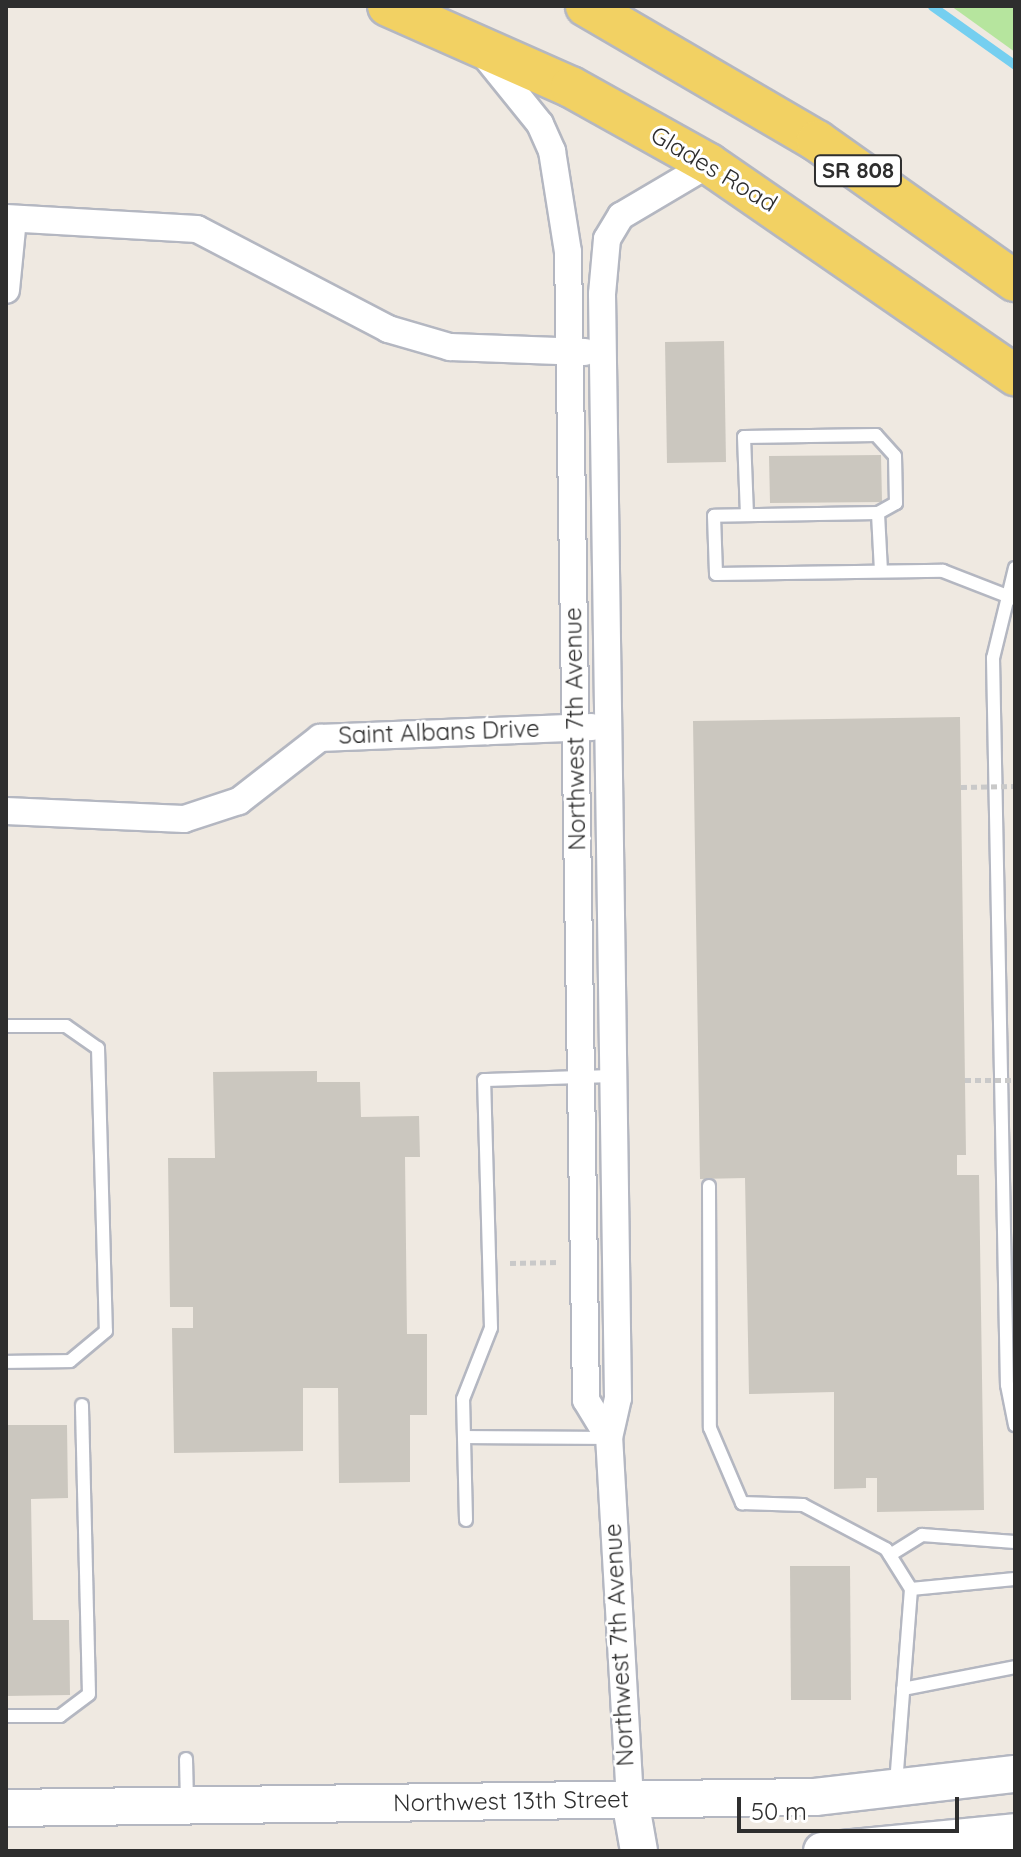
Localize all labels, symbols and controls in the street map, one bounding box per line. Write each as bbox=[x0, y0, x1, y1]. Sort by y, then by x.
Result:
street label: Glades Road bbox=[646, 120, 782, 218]
road number: SR 808 bbox=[812, 153, 904, 189]
street label: Northwest 7th Avenue bbox=[558, 607, 592, 851]
street label: Saint Albans Drive bbox=[338, 714, 540, 750]
street label: Northwest 7th Avenue bbox=[598, 1523, 640, 1767]
scale bar bbox=[741, 1781, 963, 1831]
street label: Northwest 13th Street bbox=[393, 1785, 629, 1817]
text: 50 m bbox=[751, 1796, 807, 1826]

